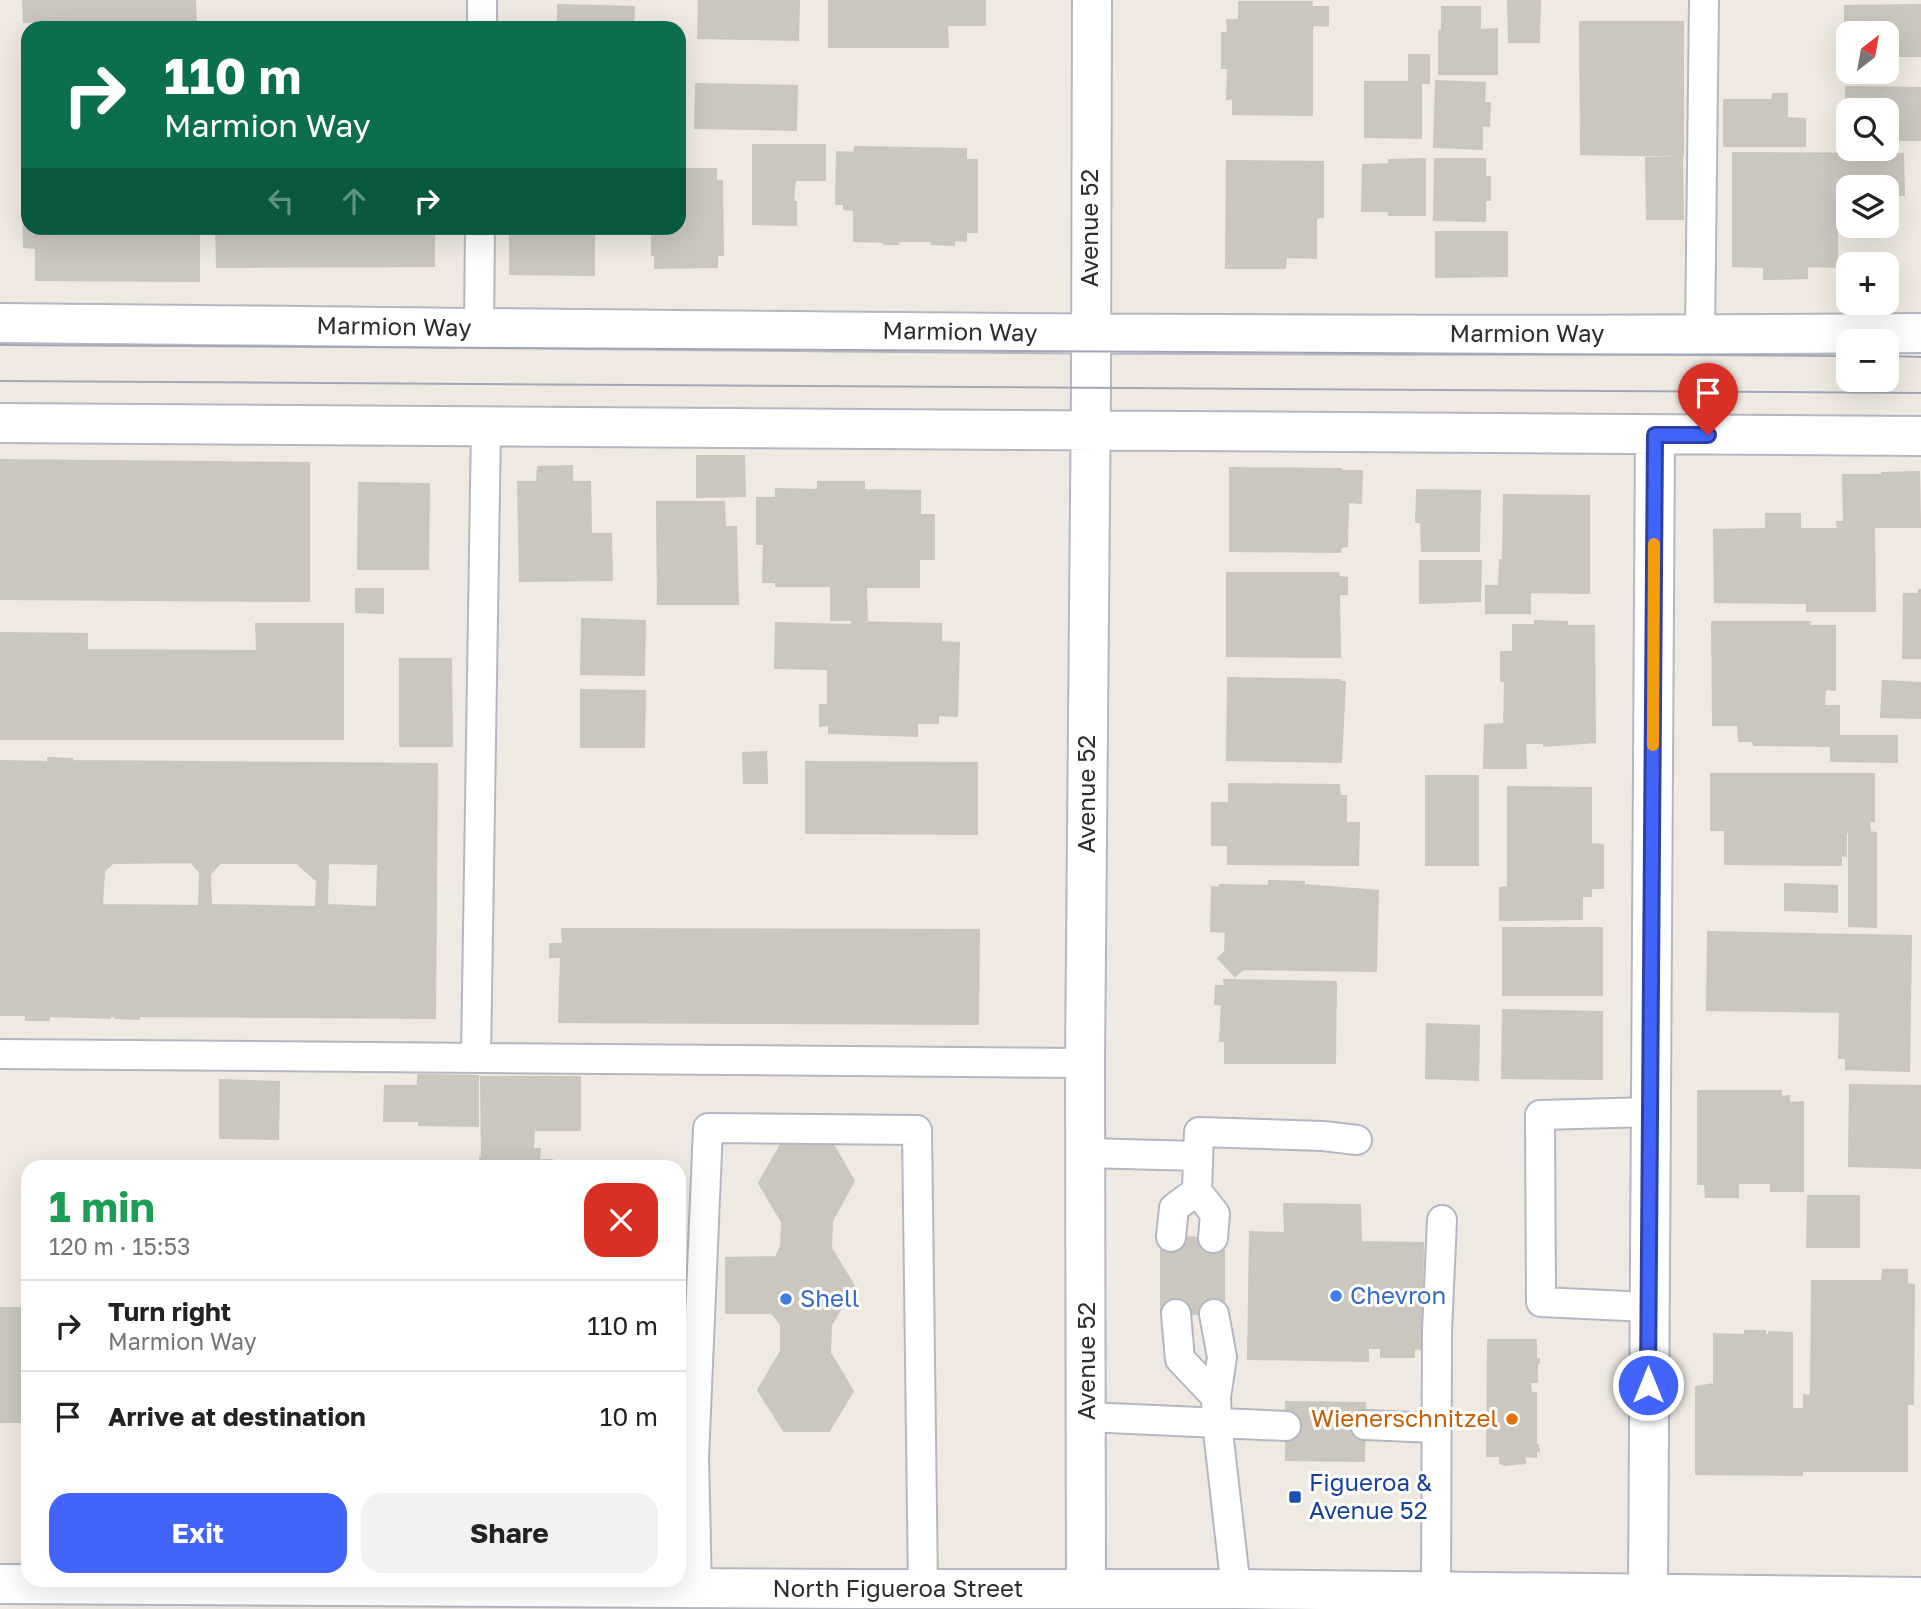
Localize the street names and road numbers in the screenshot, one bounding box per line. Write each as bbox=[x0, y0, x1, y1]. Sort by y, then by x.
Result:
street label: Avenue 52 bbox=[1074, 169, 1103, 287]
street label: Marmion Way bbox=[316, 310, 472, 341]
street label: Marmion Way bbox=[882, 315, 1038, 346]
street label: Marmion Way bbox=[1450, 318, 1605, 347]
street label: Avenue 52 bbox=[1071, 735, 1100, 853]
street label: Avenue 52 bbox=[1071, 1302, 1100, 1420]
street label: North Figueroa Street bbox=[773, 1573, 1023, 1602]

